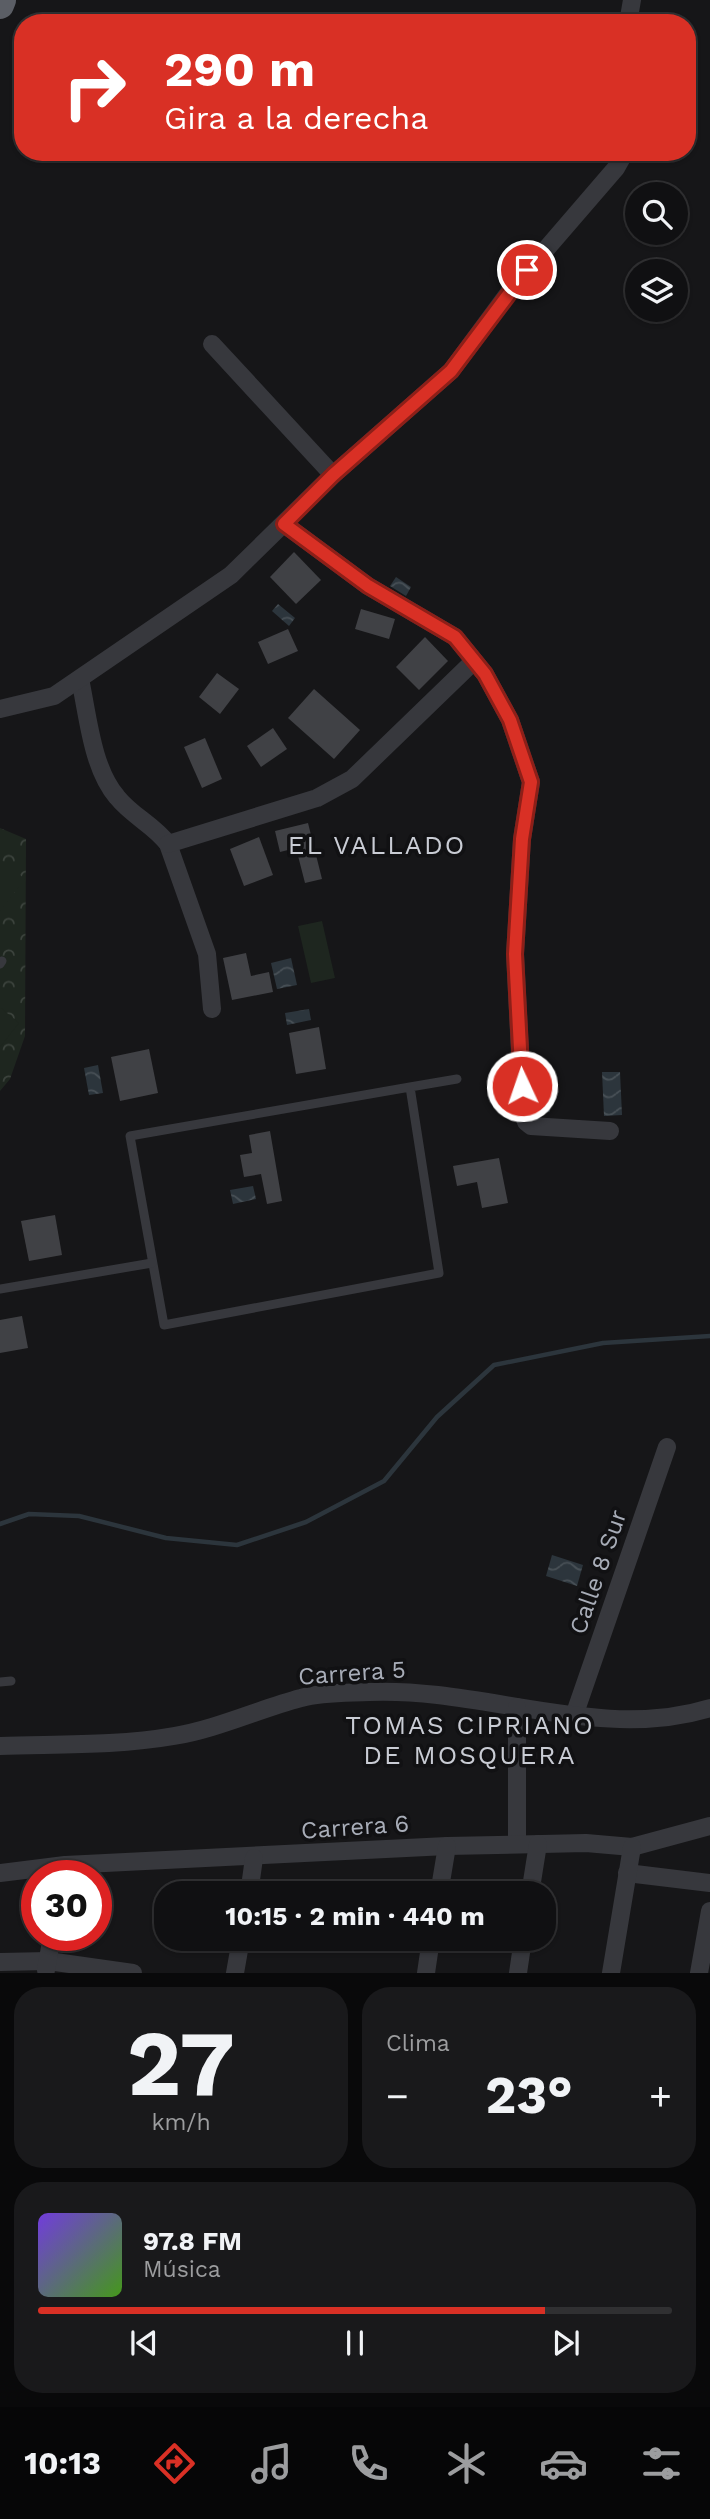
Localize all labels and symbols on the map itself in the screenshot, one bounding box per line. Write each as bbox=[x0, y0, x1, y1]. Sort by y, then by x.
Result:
pin bbox=[497, 240, 557, 300]
district label: EL VALLADO bbox=[288, 830, 466, 860]
position arrow bbox=[485, 1049, 559, 1123]
street label: Calle 8 Sur bbox=[564, 1506, 632, 1638]
street label: Carrera 5 bbox=[297, 1655, 407, 1691]
district label: TOMAS CIPRIANO DE MOSQUERA bbox=[345, 1710, 595, 1770]
street label: Carrera 6 bbox=[300, 1809, 410, 1845]
speed limit sign: 30 bbox=[21, 1860, 112, 1951]

